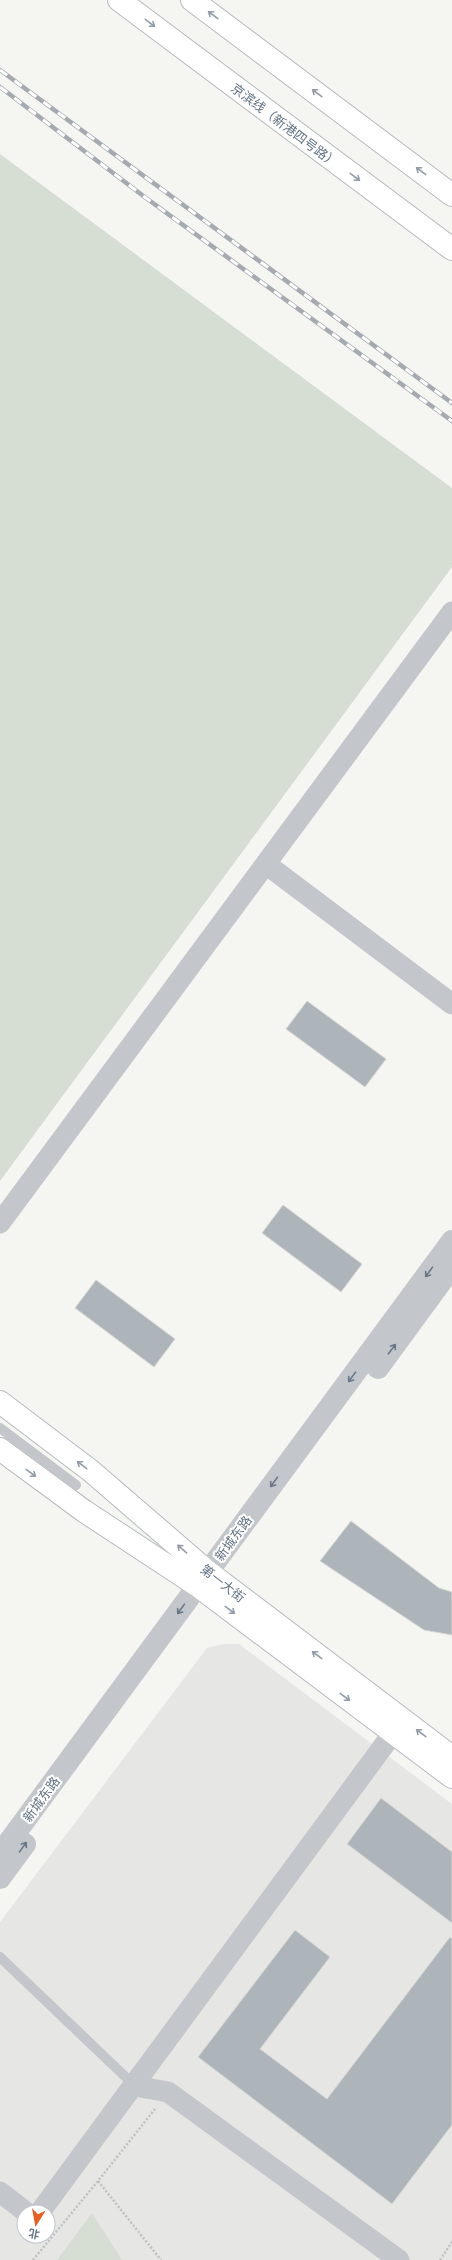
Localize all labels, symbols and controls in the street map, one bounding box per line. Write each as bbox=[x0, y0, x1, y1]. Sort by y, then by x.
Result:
one-way arrow bbox=[207, 11, 218, 20]
one-way arrow bbox=[145, 19, 156, 28]
street label: 京滨线（新港四号路） bbox=[228, 80, 341, 171]
one-way arrow bbox=[311, 89, 322, 98]
one-way arrow bbox=[415, 167, 426, 175]
one-way arrow bbox=[350, 173, 361, 181]
one-way arrow bbox=[425, 1267, 433, 1278]
one-way arrow bbox=[388, 1343, 396, 1354]
one-way arrow bbox=[347, 1371, 356, 1382]
one-way arrow bbox=[77, 1461, 88, 1469]
one-way arrow bbox=[26, 1468, 37, 1477]
one-way arrow bbox=[270, 1476, 279, 1487]
street label: 新城东路 bbox=[212, 1513, 255, 1564]
one-way arrow bbox=[177, 1544, 187, 1553]
street label: 第一大街 bbox=[198, 1561, 248, 1605]
one-way arrow bbox=[177, 1603, 185, 1614]
one-way arrow bbox=[225, 1606, 236, 1614]
one-way arrow bbox=[312, 1650, 323, 1659]
one-way arrow bbox=[340, 1692, 351, 1701]
one-way arrow bbox=[415, 1729, 426, 1737]
street label: 新城东路 bbox=[20, 1774, 63, 1825]
one-way arrow bbox=[19, 1842, 27, 1853]
north arrow bbox=[16, 2204, 56, 2244]
text: 北 bbox=[28, 2227, 41, 2241]

